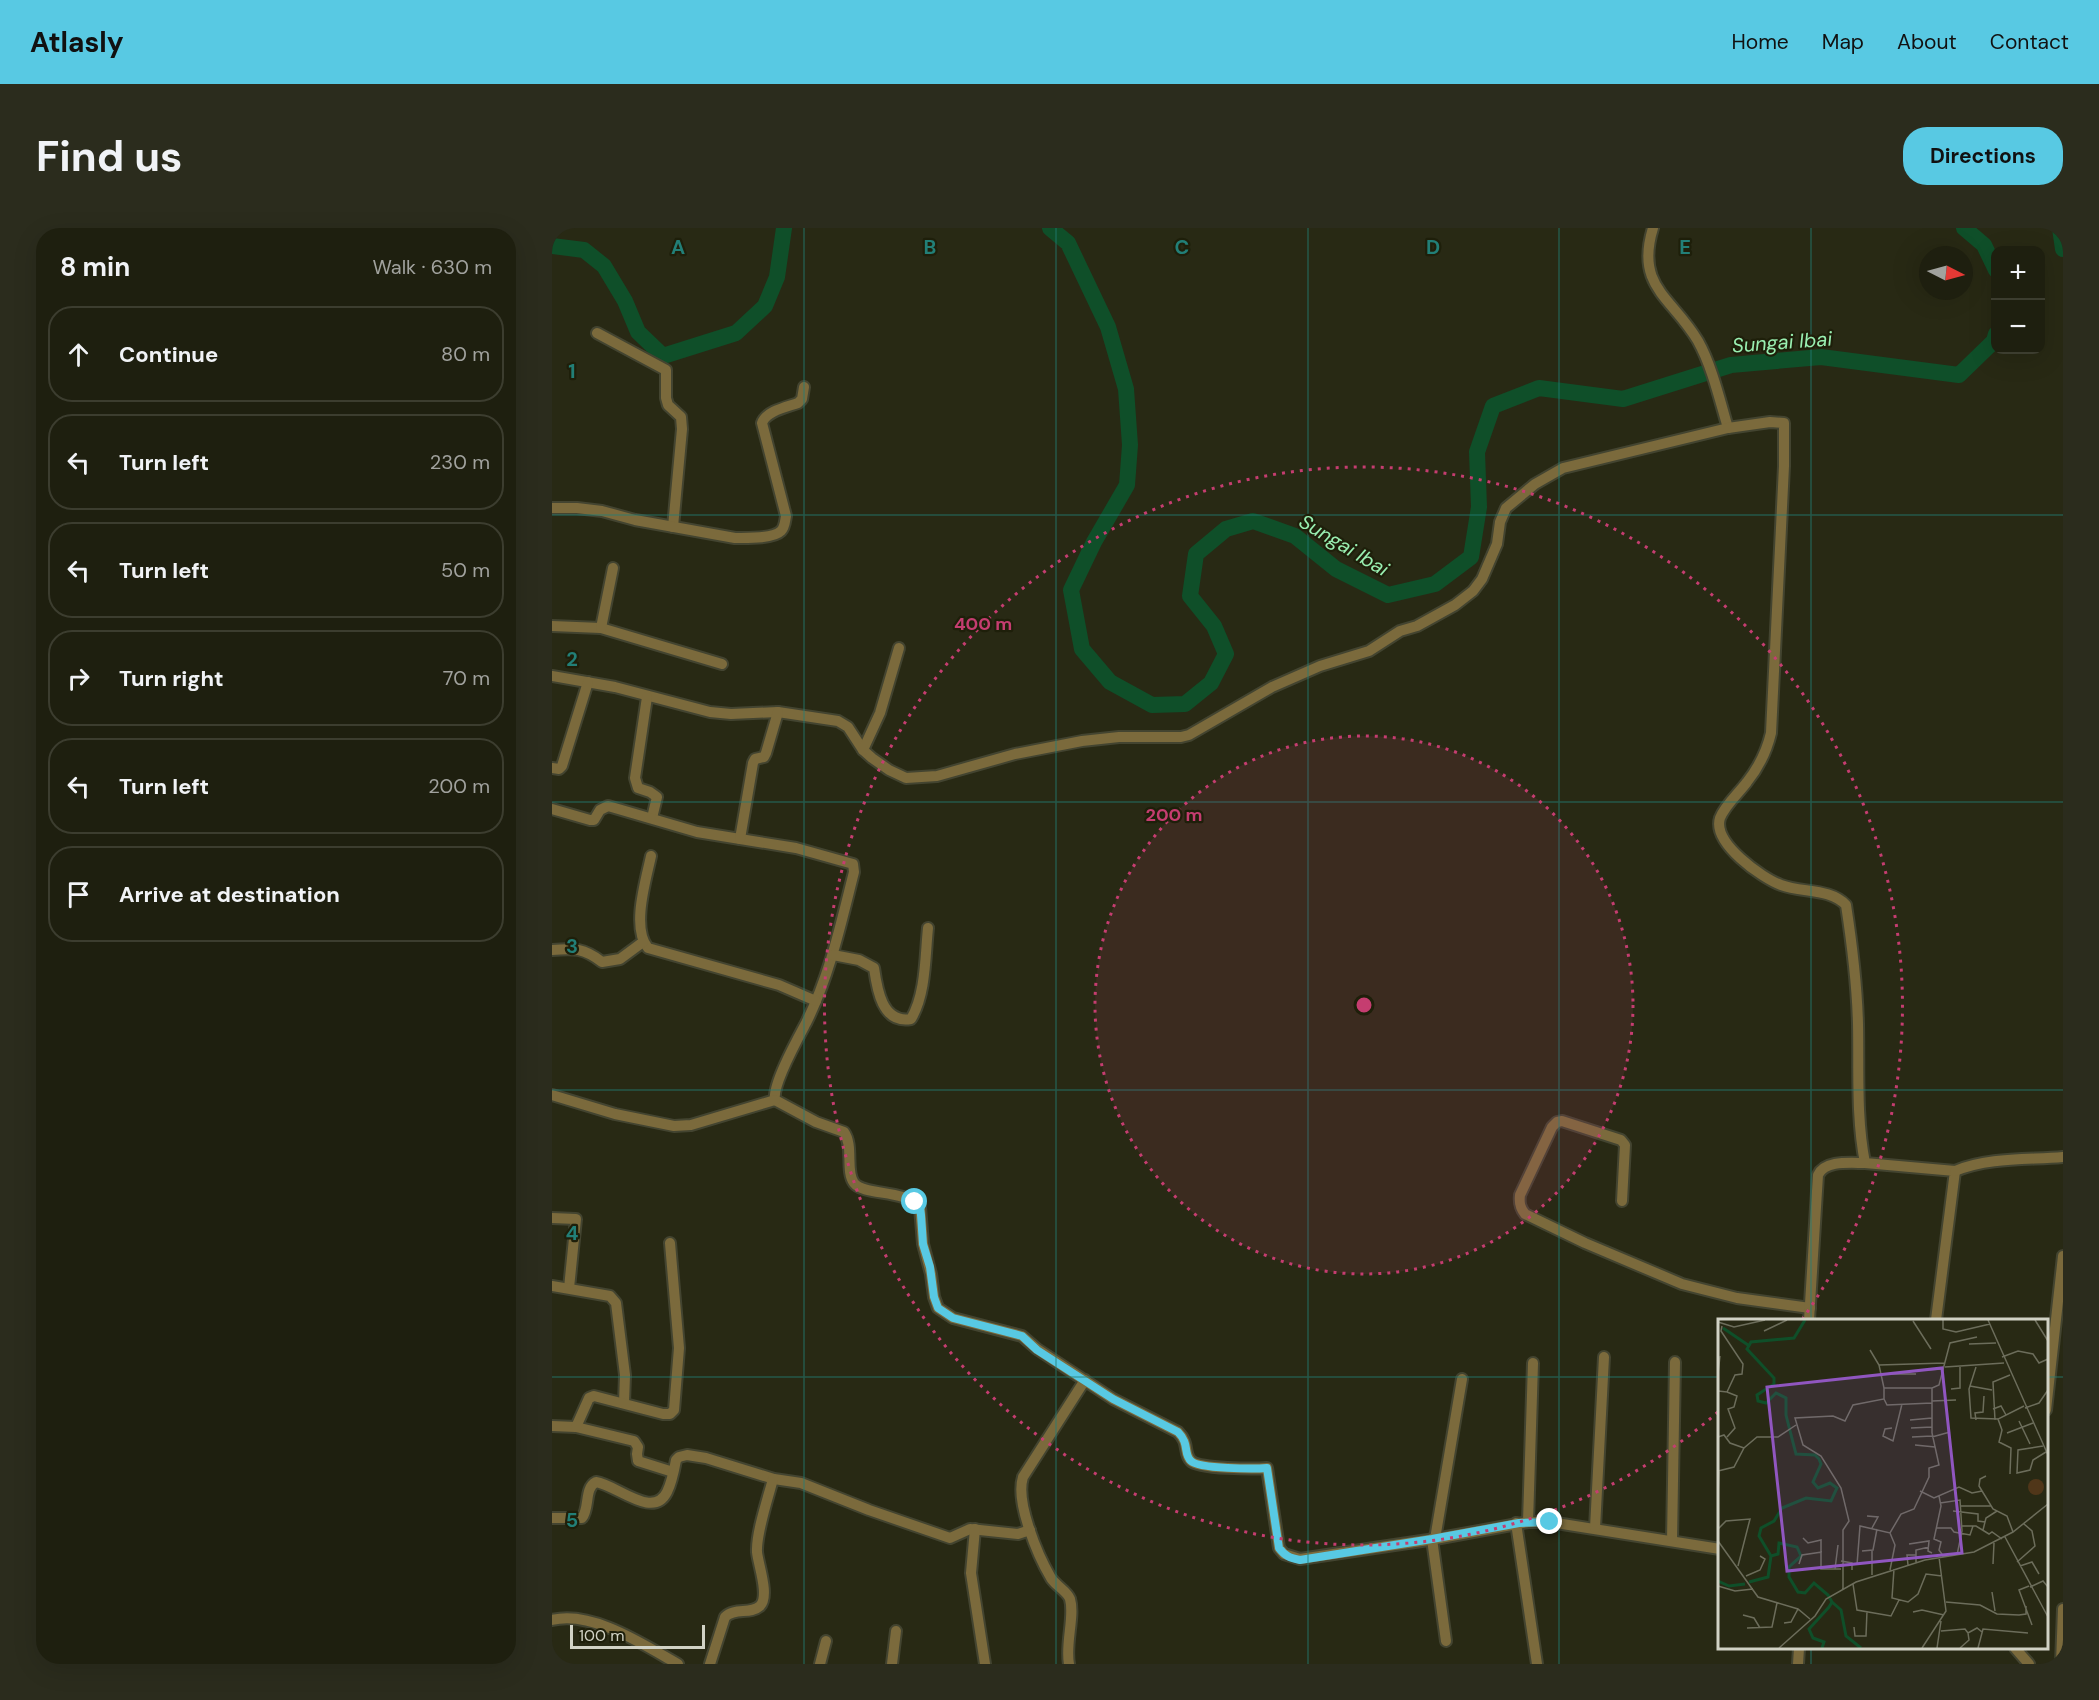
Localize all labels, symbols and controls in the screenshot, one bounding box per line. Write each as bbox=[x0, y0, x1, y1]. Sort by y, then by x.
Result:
text: Atlasly bbox=[30, 24, 124, 61]
text: Home bbox=[1731, 28, 1789, 56]
text: Map bbox=[1822, 28, 1864, 56]
text: About bbox=[1897, 28, 1957, 56]
text: Contact bbox=[1990, 28, 2069, 56]
button: Directions bbox=[1903, 127, 2063, 185]
text: Find us bbox=[36, 129, 182, 184]
text: A bbox=[671, 234, 685, 260]
text: B bbox=[924, 234, 936, 260]
text: C bbox=[1175, 234, 1189, 260]
text: D bbox=[1426, 234, 1440, 260]
text: E bbox=[1679, 234, 1691, 260]
north arrow bbox=[1919, 246, 1973, 300]
map controls bbox=[1991, 246, 2045, 354]
button: + bbox=[1991, 246, 2045, 300]
text: 8 min bbox=[60, 250, 130, 284]
text: Walk · 630 m bbox=[372, 254, 492, 280]
button: − bbox=[1991, 300, 2045, 354]
water label: Sungai Ibai bbox=[1731, 325, 1834, 358]
icon: ahead bbox=[62, 338, 95, 371]
text: Continue bbox=[119, 340, 218, 369]
text: 80 m bbox=[441, 341, 490, 367]
text: 1 bbox=[568, 358, 576, 384]
icon: left bbox=[62, 446, 95, 479]
text: Turn left bbox=[119, 448, 209, 477]
text: 230 m bbox=[430, 449, 490, 475]
water label: Sungai Ibai bbox=[1294, 508, 1395, 583]
icon: left bbox=[62, 554, 95, 587]
text: Turn left bbox=[119, 556, 209, 585]
text: 50 m bbox=[441, 557, 490, 583]
text: 400 m bbox=[954, 612, 1012, 636]
text: 2 bbox=[566, 646, 578, 672]
icon: right bbox=[62, 662, 95, 695]
text: Turn right bbox=[119, 664, 224, 693]
text: 70 m bbox=[443, 665, 490, 691]
icon: left bbox=[62, 770, 95, 803]
text: Turn left bbox=[119, 772, 209, 801]
text: 200 m bbox=[428, 773, 490, 799]
text: 200 m bbox=[1146, 803, 1202, 827]
icon: arrive bbox=[62, 878, 95, 911]
text: Arrive at destination bbox=[119, 880, 340, 909]
text: 3 bbox=[566, 933, 578, 959]
centre of rings bbox=[1354, 995, 1374, 1015]
route start bbox=[901, 1188, 927, 1214]
text: 4 bbox=[566, 1220, 579, 1246]
inset map bbox=[1718, 1319, 2048, 1649]
text: 5 bbox=[566, 1507, 578, 1533]
route end bbox=[1536, 1508, 1562, 1534]
scale bar bbox=[570, 1622, 705, 1650]
text: 100 m bbox=[579, 1625, 624, 1646]

